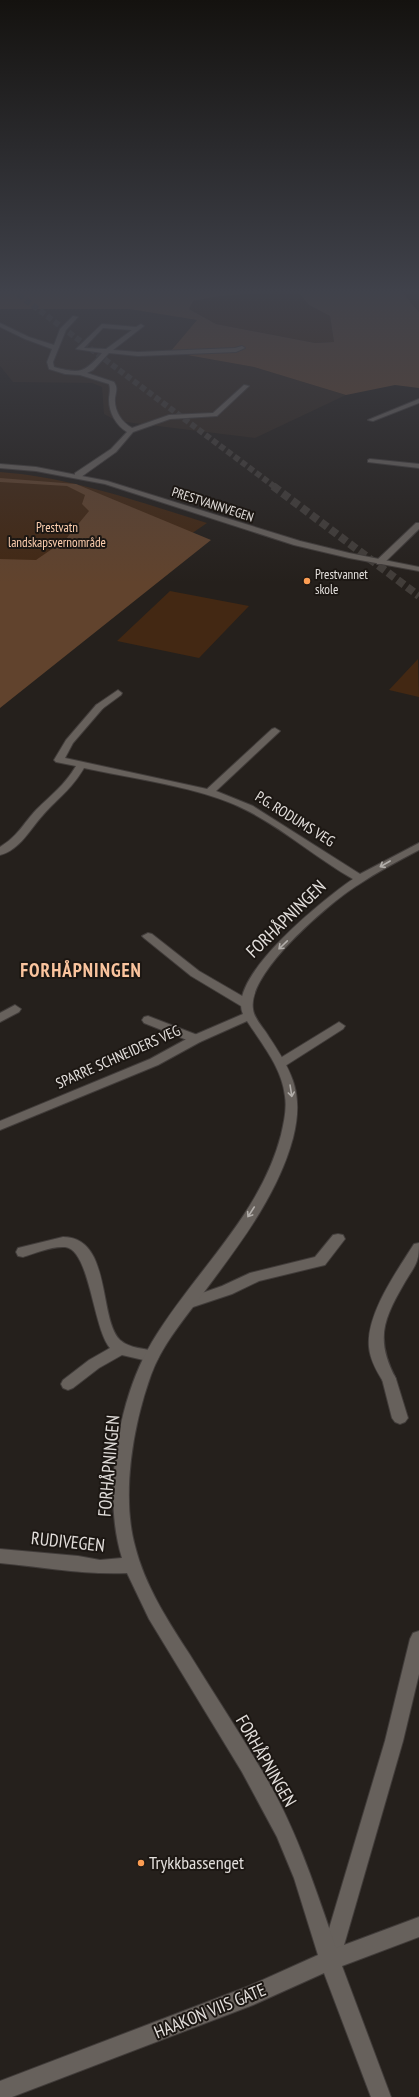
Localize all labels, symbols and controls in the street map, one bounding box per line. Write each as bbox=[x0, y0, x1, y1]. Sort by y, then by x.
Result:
street label: PRESTVANNVEGEN bbox=[170, 483, 256, 526]
park label: Prestvatn landskapsvernområde bbox=[8, 519, 106, 551]
place label: Prestvannet skole bbox=[315, 566, 368, 598]
marker: Prestvannet skole bbox=[302, 576, 312, 586]
street label: P.G. RODUMS VEG bbox=[252, 787, 339, 851]
one-way arrow bbox=[379, 861, 391, 869]
street label: FORHÅPNINGEN bbox=[241, 875, 330, 962]
one-way arrow bbox=[278, 940, 288, 949]
district label: FORHÅPNINGEN bbox=[20, 958, 142, 982]
street label: SPARRE SCHNEIDERS VEG bbox=[53, 1021, 183, 1093]
one-way arrow bbox=[287, 1084, 295, 1097]
one-way arrow bbox=[247, 1206, 255, 1217]
street label: FORHÅPNINGEN bbox=[93, 1414, 124, 1518]
street label: RUDIVEGEN bbox=[30, 1526, 106, 1557]
street label: FORHÅPNINGEN bbox=[231, 1711, 302, 1811]
place label: Trykkbassenget bbox=[149, 1851, 244, 1874]
marker: Trykkbassenget bbox=[136, 1858, 146, 1868]
street label: HAAKON VIIS GATE bbox=[151, 1978, 269, 2043]

